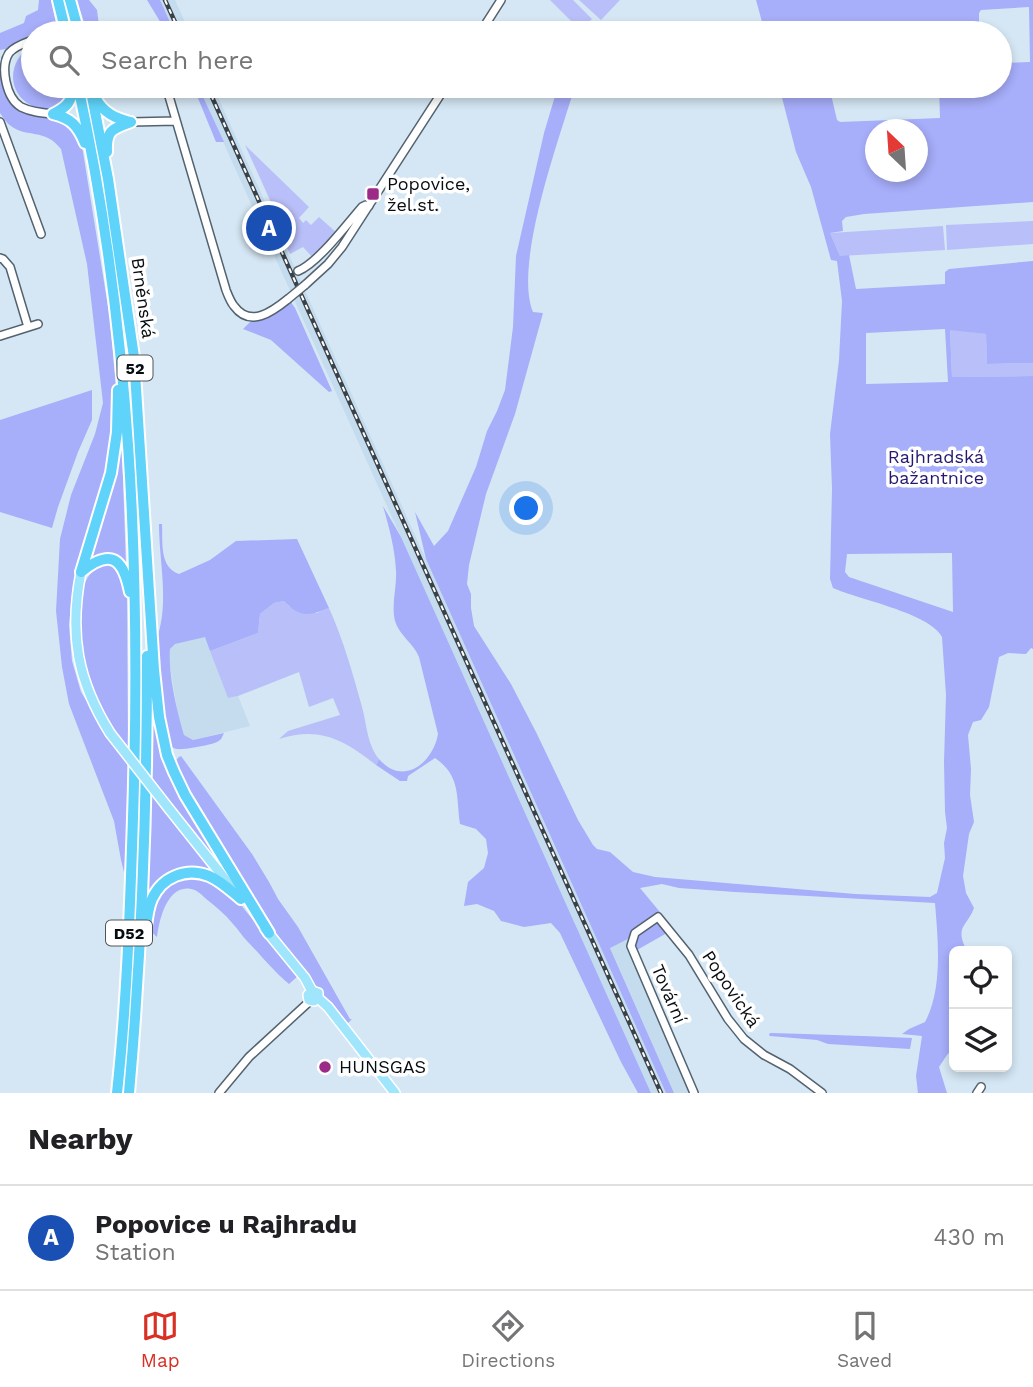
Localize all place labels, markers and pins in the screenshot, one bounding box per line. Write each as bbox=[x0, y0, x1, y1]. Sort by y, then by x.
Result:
place label: Popovice, žel.st. bbox=[387, 173, 470, 215]
marker: Popovice, žel.st. bbox=[365, 186, 381, 202]
pin: A bbox=[246, 202, 292, 254]
place label: HUNSGAS bbox=[339, 1056, 426, 1077]
marker: HUNSGAS bbox=[317, 1059, 333, 1075]

